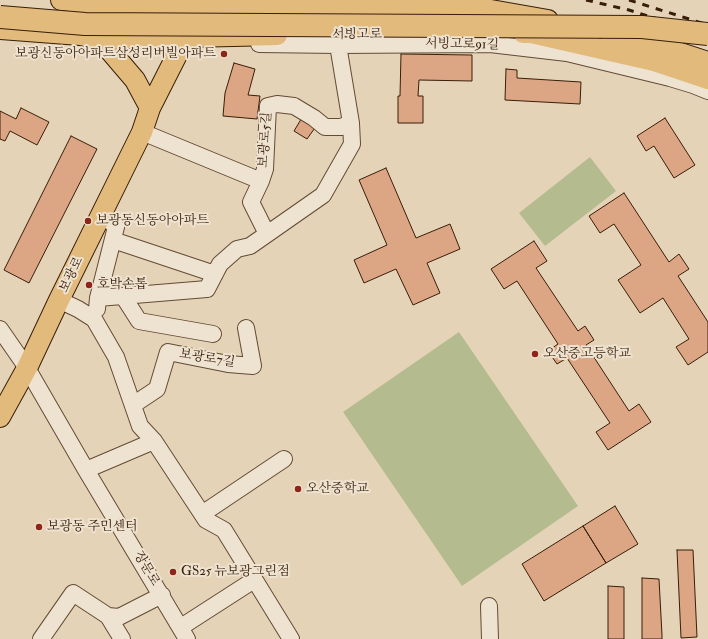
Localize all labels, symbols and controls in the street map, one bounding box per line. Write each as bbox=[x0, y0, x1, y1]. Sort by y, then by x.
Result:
street label: 서빙고로 bbox=[332, 27, 382, 43]
street label: 서빙고로91길 bbox=[425, 37, 499, 53]
place label: 보광신동아아파트삼성리버빌아파트 bbox=[15, 46, 216, 62]
marker: 보광신동아아파트삼성리버빌아파트 bbox=[219, 49, 229, 59]
street label: 보광로5길 bbox=[256, 112, 276, 168]
place label: 보광동신동아아파트 bbox=[96, 213, 209, 229]
marker: 보광동신동아아파트 bbox=[83, 216, 93, 226]
street label: 보광로 bbox=[57, 255, 87, 295]
place label: 호박손톱 bbox=[97, 277, 147, 293]
marker: 호박손톱 bbox=[84, 280, 94, 290]
place label: 오산중고등학교 bbox=[543, 346, 631, 362]
street label: 보광로7길 bbox=[178, 347, 236, 371]
marker: 오산중고등학교 bbox=[530, 349, 540, 359]
place label: 오산중학교 bbox=[306, 481, 369, 497]
marker: 오산중학교 bbox=[293, 484, 303, 494]
place label: 보광동 주민센터 bbox=[47, 519, 138, 535]
marker: 보광동 주민센터 bbox=[34, 522, 44, 532]
street label: 장문로 bbox=[130, 549, 162, 589]
place label: GS25 뉴보광그린점 bbox=[181, 564, 290, 580]
marker: GS25 뉴보광그린점 bbox=[168, 567, 178, 577]

